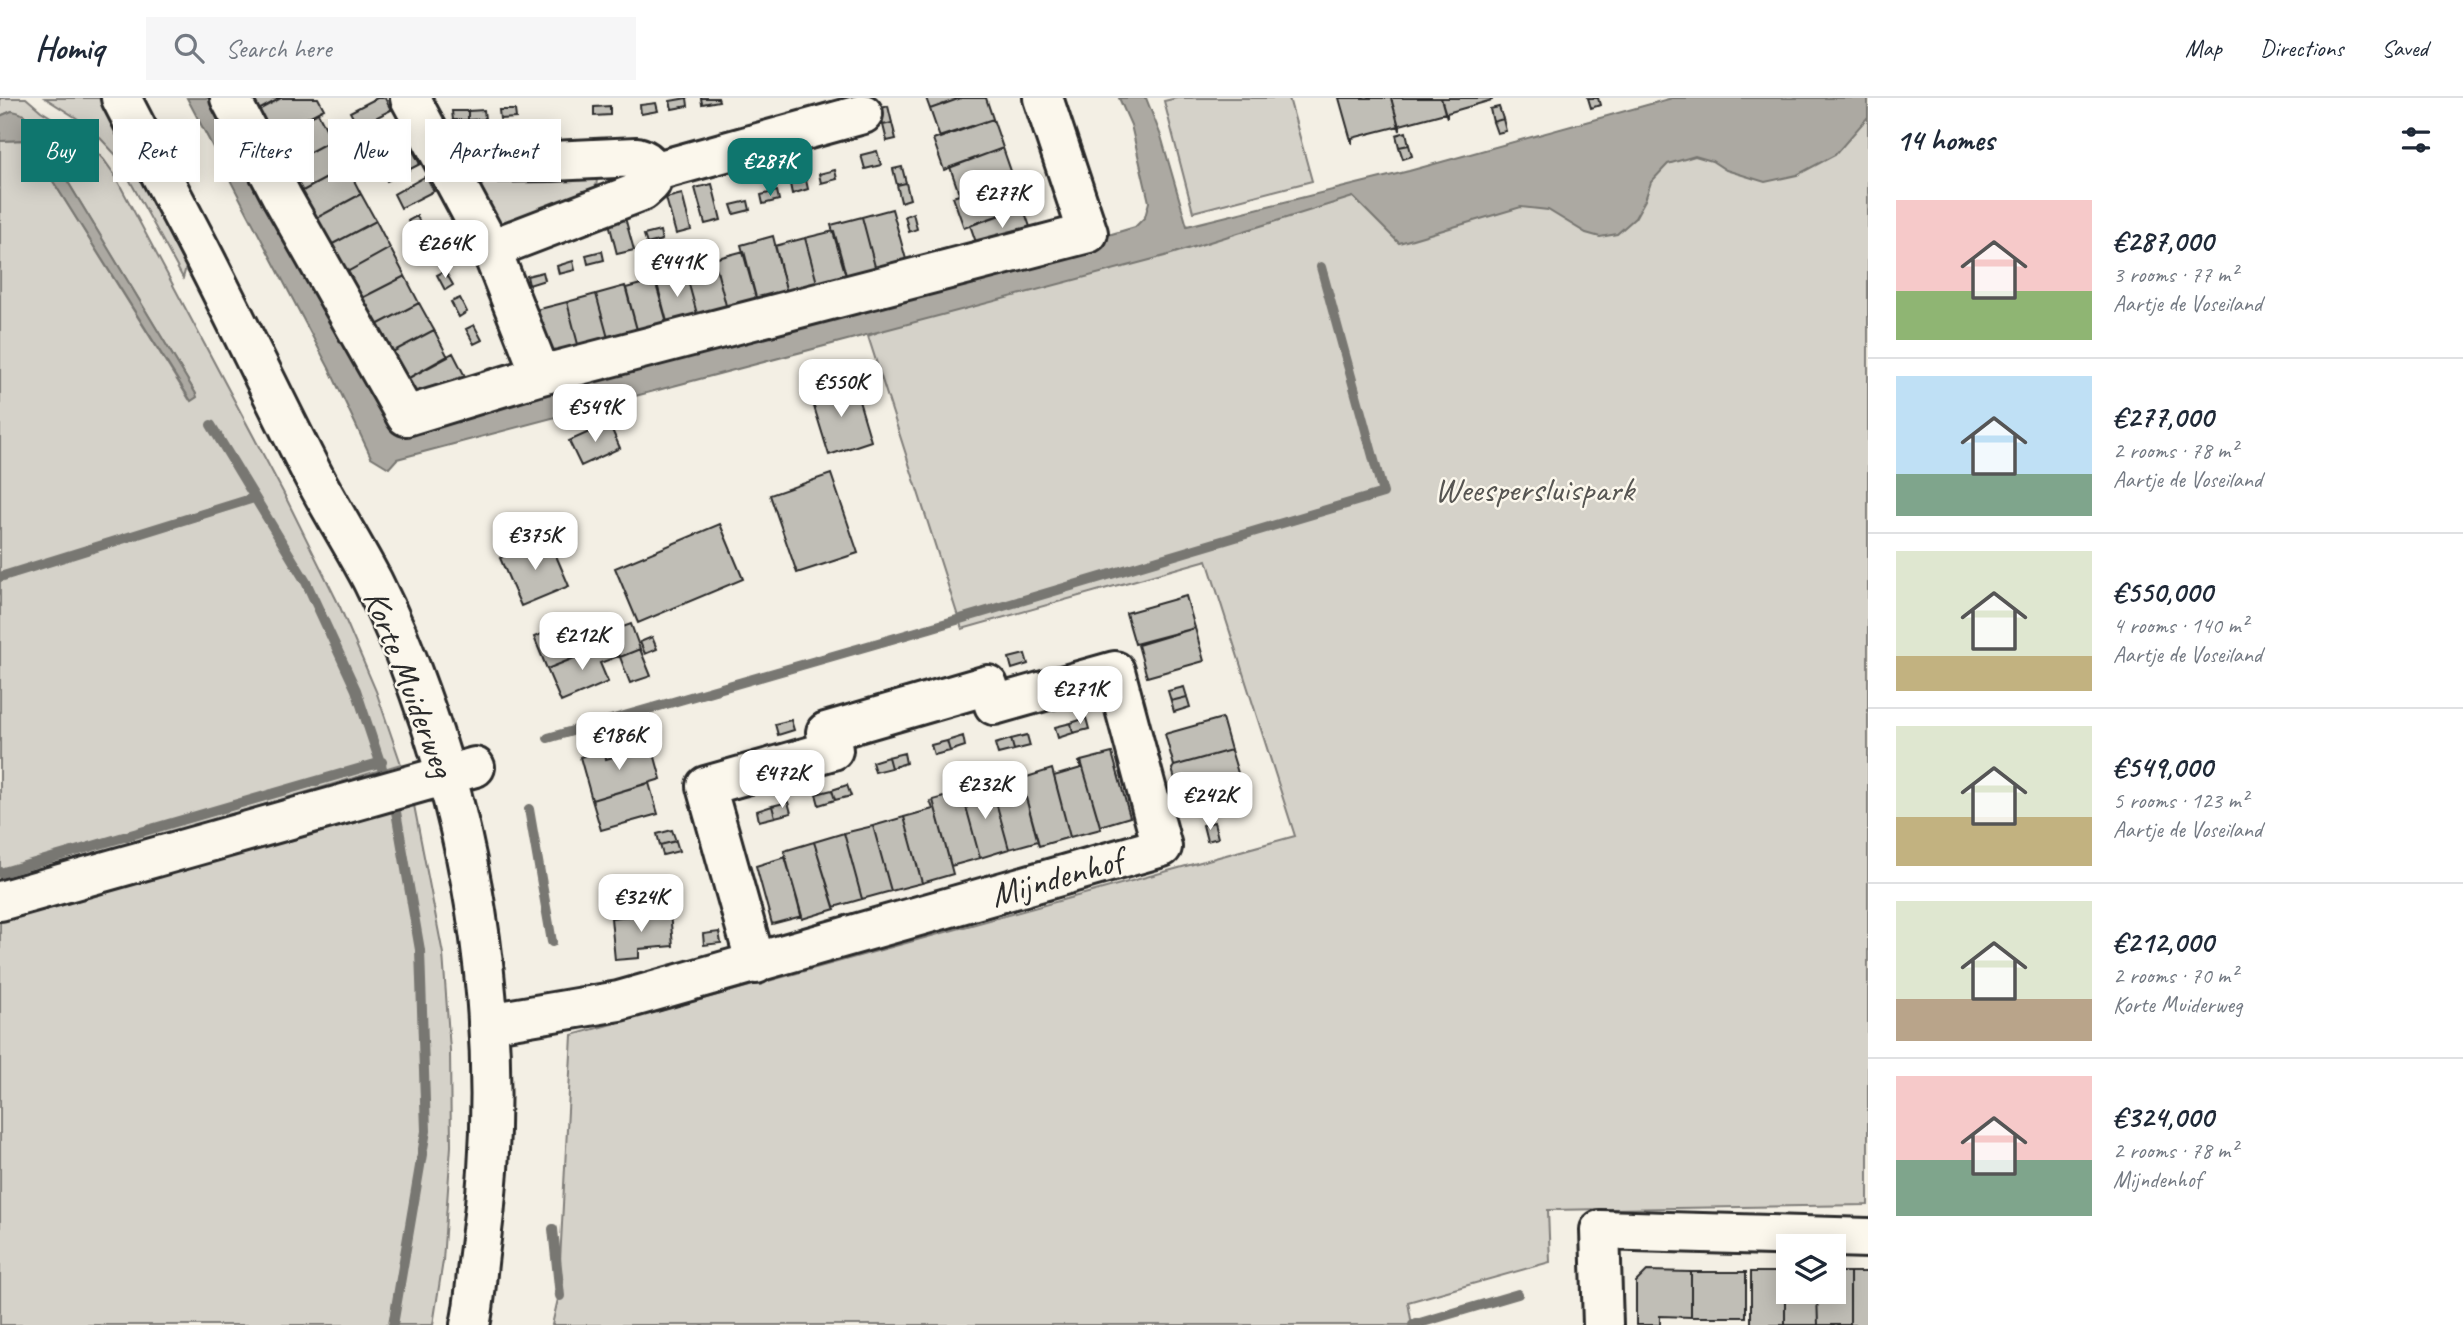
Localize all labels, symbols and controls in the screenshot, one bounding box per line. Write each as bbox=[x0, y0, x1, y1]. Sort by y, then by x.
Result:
search box bbox=[146, 17, 636, 80]
text: Homiq bbox=[35, 27, 104, 69]
icon: search bbox=[170, 29, 208, 67]
text: Search here bbox=[226, 32, 331, 65]
text: Map bbox=[2185, 33, 2222, 63]
text: Directions bbox=[2260, 33, 2343, 63]
text: Saved bbox=[2381, 33, 2428, 63]
chip: Buy bbox=[21, 119, 99, 182]
chip: Rent bbox=[113, 119, 200, 182]
chip: Filters bbox=[214, 119, 314, 182]
chip: New bbox=[328, 119, 411, 182]
chip: Apartment bbox=[425, 119, 561, 182]
text: 14 homes bbox=[1896, 121, 1994, 159]
icon: filters bbox=[2397, 121, 2435, 159]
pin: €287K bbox=[721, 139, 819, 198]
text: €287K bbox=[744, 146, 797, 175]
pin: €277K bbox=[953, 170, 1051, 230]
text: €277K bbox=[976, 178, 1028, 207]
pin: €264K bbox=[396, 220, 494, 280]
text: €287,000 bbox=[2113, 222, 2213, 260]
text: €264K bbox=[418, 228, 472, 257]
icon: home bbox=[1952, 228, 2036, 312]
pin: €441K bbox=[628, 240, 726, 299]
text: €441K bbox=[650, 247, 704, 276]
text: 3 rooms · 77 m² bbox=[2113, 260, 2237, 289]
text: Aartje de Voseiland bbox=[2113, 289, 2262, 318]
pin: €550K bbox=[792, 360, 890, 419]
text: €550K bbox=[815, 367, 867, 396]
pin: €549K bbox=[546, 384, 644, 444]
text: €549K bbox=[569, 392, 621, 421]
text: €277,000 bbox=[2113, 398, 2213, 436]
icon: home bbox=[1952, 404, 2036, 488]
text: 2 rooms · 78 m² bbox=[2113, 436, 2237, 465]
text: Aartje de Voseiland bbox=[2113, 465, 2262, 494]
park label: Weespersluispark bbox=[1434, 467, 1636, 512]
pin: €375K bbox=[486, 512, 584, 572]
text: €375K bbox=[509, 520, 561, 549]
text: €550,000 bbox=[2113, 573, 2212, 611]
icon: home bbox=[1952, 579, 2036, 663]
street label: Korte Muiderweg bbox=[353, 583, 467, 785]
text: 4 rooms · 140 m² bbox=[2113, 611, 2248, 640]
pin: €212K bbox=[533, 612, 631, 672]
text: €212K bbox=[555, 620, 609, 649]
text: Aartje de Voseiland bbox=[2113, 640, 2262, 669]
pin: €271K bbox=[1031, 666, 1129, 726]
text: €271K bbox=[1054, 674, 1107, 703]
pin: €186K bbox=[570, 712, 668, 772]
text: €186K bbox=[592, 720, 646, 749]
text: €549,000 bbox=[2113, 748, 2213, 786]
pin: €472K bbox=[733, 750, 831, 810]
icon: home bbox=[1952, 754, 2036, 838]
text: €472K bbox=[756, 758, 809, 787]
pin: €232K bbox=[936, 762, 1034, 821]
text: €232K bbox=[958, 769, 1012, 798]
pin: €242K bbox=[1161, 772, 1259, 832]
text: €242K bbox=[1183, 780, 1237, 809]
text: 5 rooms · 123 m² bbox=[2113, 786, 2248, 815]
text: Aartje de Voseiland bbox=[2113, 815, 2262, 844]
street label: Mijndenhof bbox=[985, 835, 1134, 918]
pin: €324K bbox=[592, 874, 690, 934]
text: €324K bbox=[614, 882, 668, 911]
text: €212,000 bbox=[2113, 923, 2213, 961]
icon: home bbox=[1952, 929, 2036, 1013]
text: 2 rooms · 70 m² bbox=[2113, 961, 2237, 990]
text: Korte Muiderweg bbox=[2113, 990, 2242, 1019]
text: €324,000 bbox=[2113, 1098, 2213, 1136]
icon: home bbox=[1952, 1104, 2036, 1188]
text: 2 rooms · 78 m² bbox=[2113, 1136, 2237, 1165]
text: Mijndenhof bbox=[2113, 1165, 2201, 1194]
map controls bbox=[1776, 1234, 1846, 1304]
button: layers bbox=[1776, 1234, 1846, 1304]

